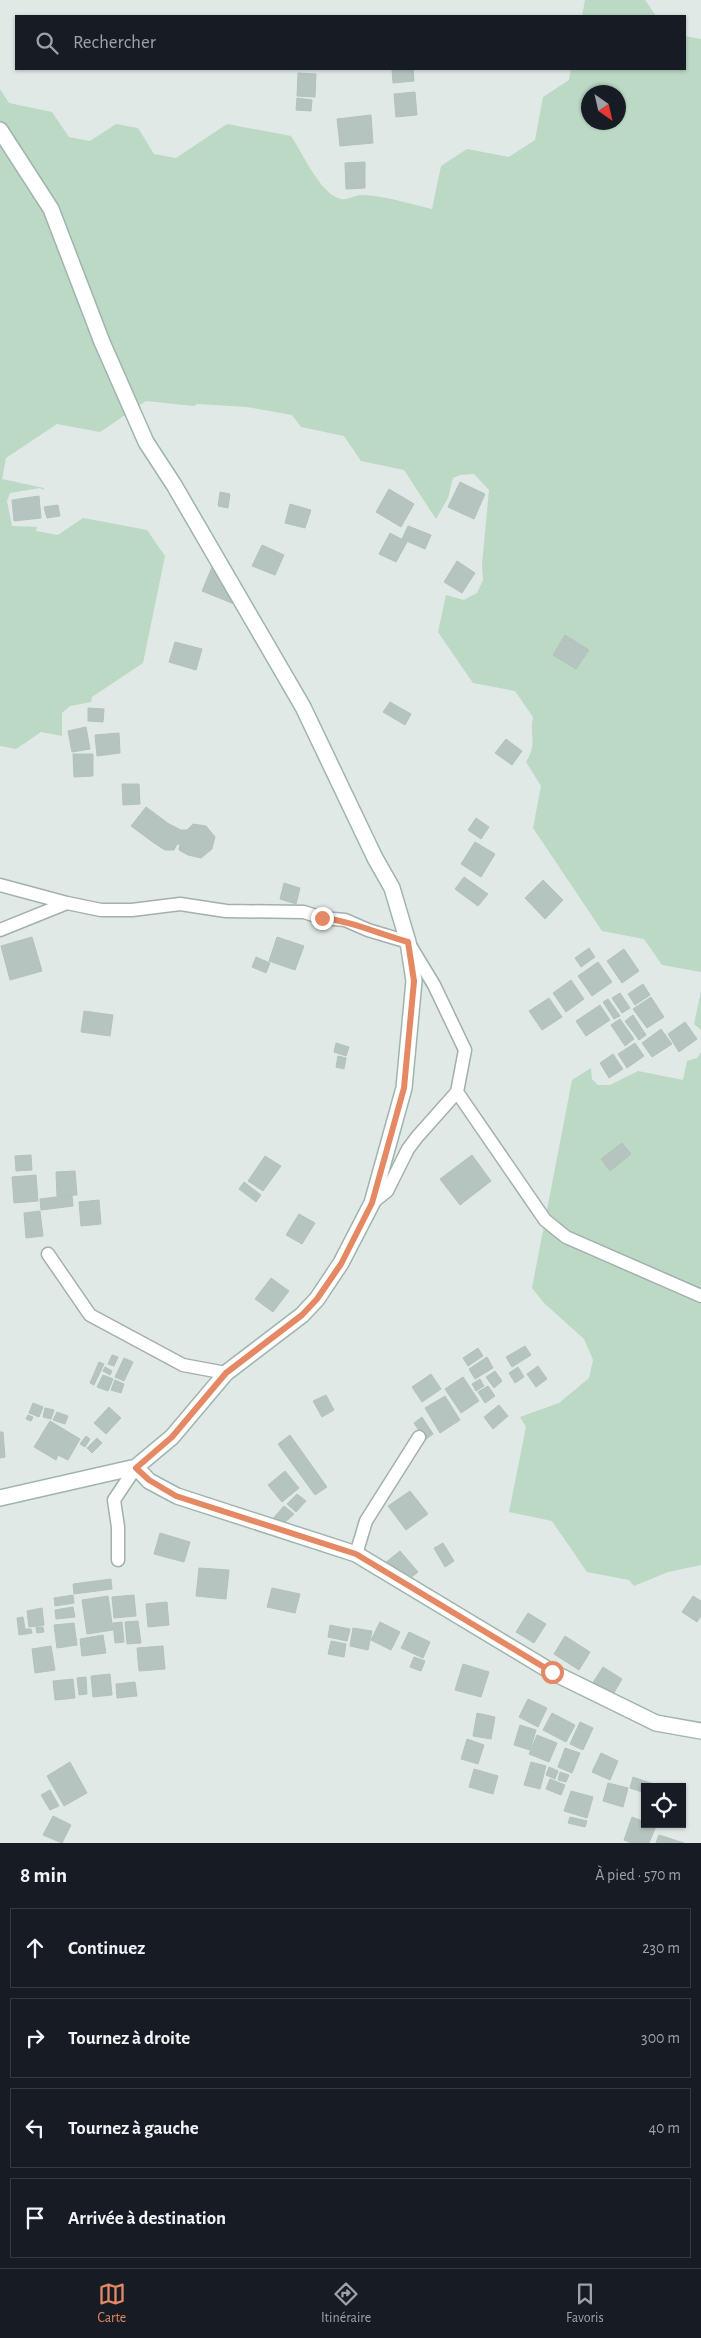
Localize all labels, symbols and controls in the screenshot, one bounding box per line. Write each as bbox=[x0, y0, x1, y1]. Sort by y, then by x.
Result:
search box bbox=[15, 15, 686, 70]
icon: search bbox=[33, 29, 61, 57]
text: Rechercher bbox=[73, 33, 156, 52]
north arrow bbox=[581, 85, 626, 130]
route end bbox=[311, 907, 334, 930]
route start bbox=[541, 1661, 564, 1684]
map controls bbox=[641, 1783, 686, 1828]
button: locate bbox=[641, 1783, 686, 1828]
text: 8 min bbox=[20, 1865, 67, 1886]
text: À pied · 570 m bbox=[595, 1867, 681, 1883]
icon: ahead bbox=[21, 1934, 49, 1962]
text: Continuez bbox=[68, 1939, 145, 1958]
text: 230 m bbox=[642, 1940, 680, 1956]
icon: right bbox=[21, 2024, 49, 2052]
text: Tournez à droite bbox=[68, 2029, 190, 2048]
text: 300 m bbox=[641, 2030, 680, 2046]
icon: left bbox=[21, 2114, 49, 2142]
text: Tournez à gauche bbox=[68, 2119, 199, 2138]
text: 40 m bbox=[648, 2120, 680, 2136]
icon: arrive bbox=[21, 2204, 49, 2232]
text: Arrivée à destination bbox=[68, 2209, 226, 2228]
tab: Carte bbox=[97, 2280, 126, 2327]
tab: Itinéraire bbox=[321, 2280, 371, 2327]
tab: Favoris bbox=[566, 2280, 604, 2327]

